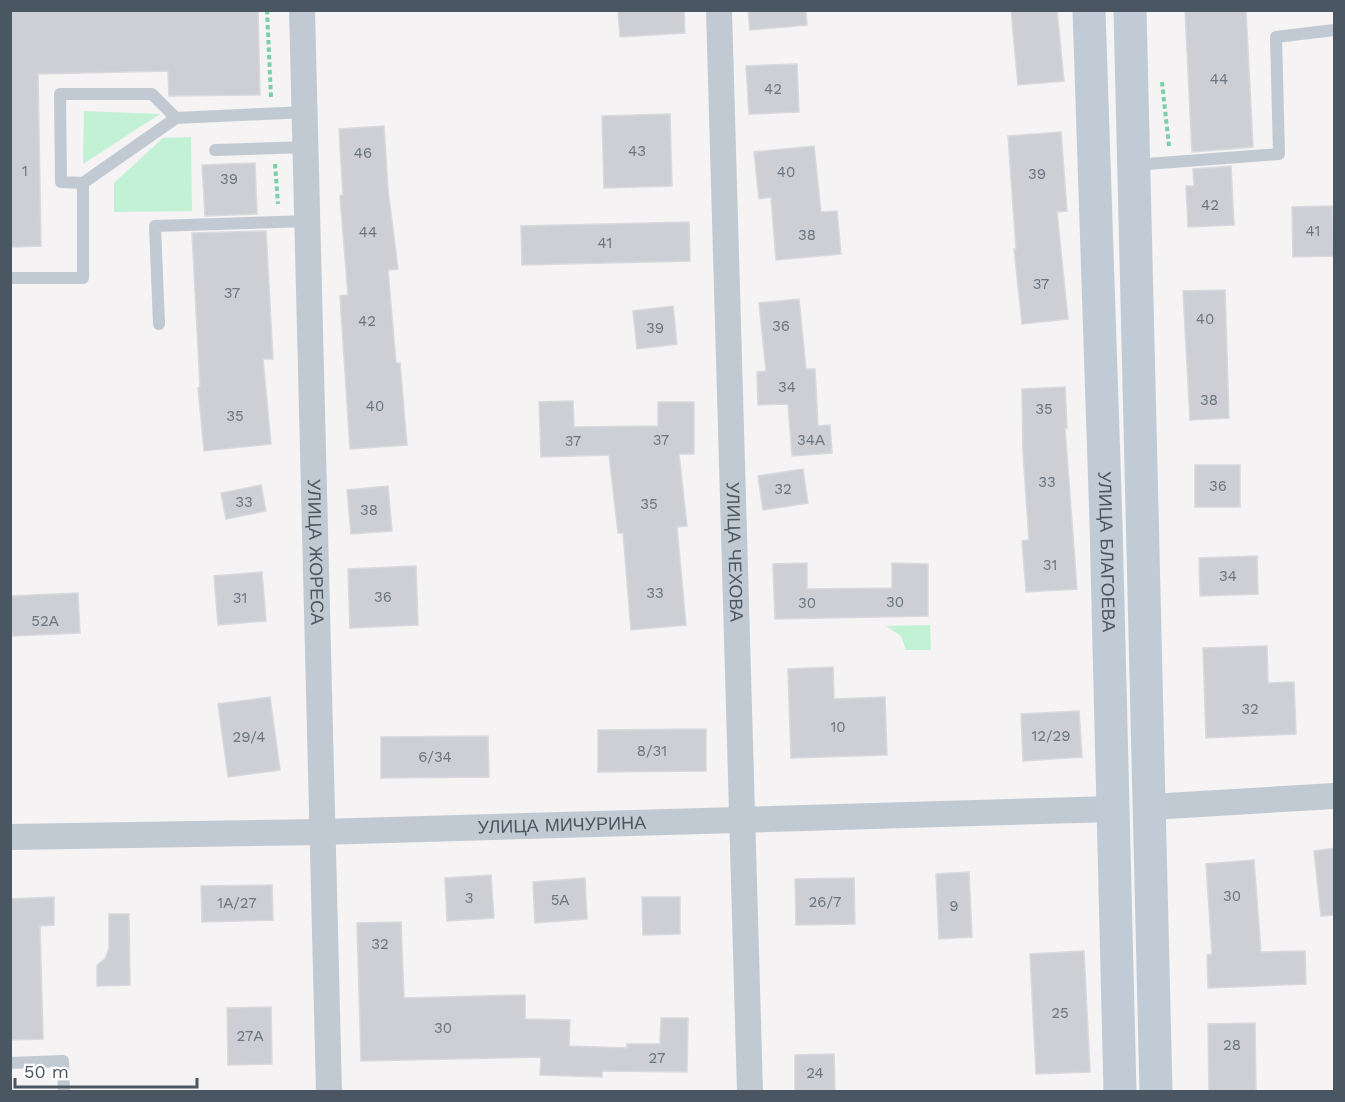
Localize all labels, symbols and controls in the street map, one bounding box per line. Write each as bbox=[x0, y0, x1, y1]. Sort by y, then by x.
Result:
house number: 44 bbox=[1210, 70, 1228, 88]
house number: 42 bbox=[764, 80, 782, 98]
house number: 43 bbox=[628, 142, 646, 160]
house number: 46 bbox=[354, 144, 372, 162]
house number: 1 bbox=[22, 162, 28, 180]
house number: 40 bbox=[777, 163, 795, 181]
house number: 39 bbox=[1028, 165, 1046, 183]
house number: 39 bbox=[220, 170, 238, 188]
house number: 42 bbox=[1201, 196, 1219, 214]
house number: 41 bbox=[1306, 222, 1320, 240]
house number: 44 bbox=[359, 223, 377, 241]
house number: 38 bbox=[798, 226, 816, 244]
house number: 41 bbox=[598, 234, 612, 252]
house number: 37 bbox=[1033, 275, 1049, 293]
house number: 37 bbox=[224, 284, 240, 302]
house number: 40 bbox=[1196, 310, 1214, 328]
house number: 42 bbox=[358, 312, 376, 330]
house number: 36 bbox=[772, 317, 790, 335]
house number: 39 bbox=[646, 319, 664, 337]
house number: 34 bbox=[778, 378, 796, 396]
house number: 38 bbox=[1200, 391, 1218, 409]
house number: 40 bbox=[366, 397, 384, 415]
house number: 35 bbox=[1035, 400, 1053, 418]
house number: 35 bbox=[226, 407, 244, 425]
house number: 37 bbox=[653, 431, 669, 449]
house number: 34А bbox=[797, 431, 825, 449]
house number: 37 bbox=[565, 432, 581, 450]
street label: УЛИЦА БЛАГОЕВА bbox=[1094, 471, 1120, 632]
house number: 33 bbox=[1038, 473, 1056, 491]
house number: 36 bbox=[1209, 477, 1227, 495]
street label: УЛИЦА ЖОРЕСА bbox=[304, 479, 328, 625]
house number: 32 bbox=[774, 480, 792, 498]
street label: УЛИЦА ЧЕХОВА bbox=[723, 482, 748, 622]
house number: 33 bbox=[235, 493, 253, 511]
house number: 35 bbox=[640, 495, 658, 513]
house number: 38 bbox=[360, 501, 378, 519]
house number: 31 bbox=[1043, 556, 1057, 574]
house number: 34 bbox=[1219, 567, 1237, 585]
house number: 33 bbox=[646, 584, 664, 602]
house number: 36 bbox=[374, 588, 392, 606]
house number: 31 bbox=[233, 589, 247, 607]
house number: 30 bbox=[886, 593, 904, 611]
house number: 30 bbox=[798, 594, 816, 612]
house number: 52А bbox=[31, 612, 59, 630]
house number: 32 bbox=[1241, 700, 1259, 718]
house number: 10 bbox=[830, 718, 846, 736]
house number: 12/29 bbox=[1031, 727, 1071, 745]
house number: 29/4 bbox=[233, 728, 265, 746]
house number: 8/31 bbox=[637, 742, 667, 760]
house number: 6/34 bbox=[418, 748, 452, 766]
street label: УЛИЦА МИЧУРИНА bbox=[477, 812, 646, 837]
house number: 30 bbox=[1223, 887, 1241, 905]
house number: 3 bbox=[465, 889, 473, 907]
house number: 5А bbox=[551, 891, 569, 909]
house number: 26/7 bbox=[809, 893, 841, 911]
house number: 1А/27 bbox=[217, 894, 257, 912]
house number: 9 bbox=[949, 897, 959, 915]
house number: 32 bbox=[371, 935, 389, 953]
house number: 25 bbox=[1051, 1004, 1069, 1022]
house number: 30 bbox=[434, 1019, 452, 1037]
house number: 27А bbox=[237, 1027, 263, 1045]
house number: 28 bbox=[1223, 1036, 1241, 1054]
house number: 27 bbox=[649, 1049, 665, 1067]
scale bar bbox=[15, 1051, 196, 1089]
text: 50 m bbox=[24, 1061, 69, 1082]
house number: 24 bbox=[806, 1064, 824, 1082]

